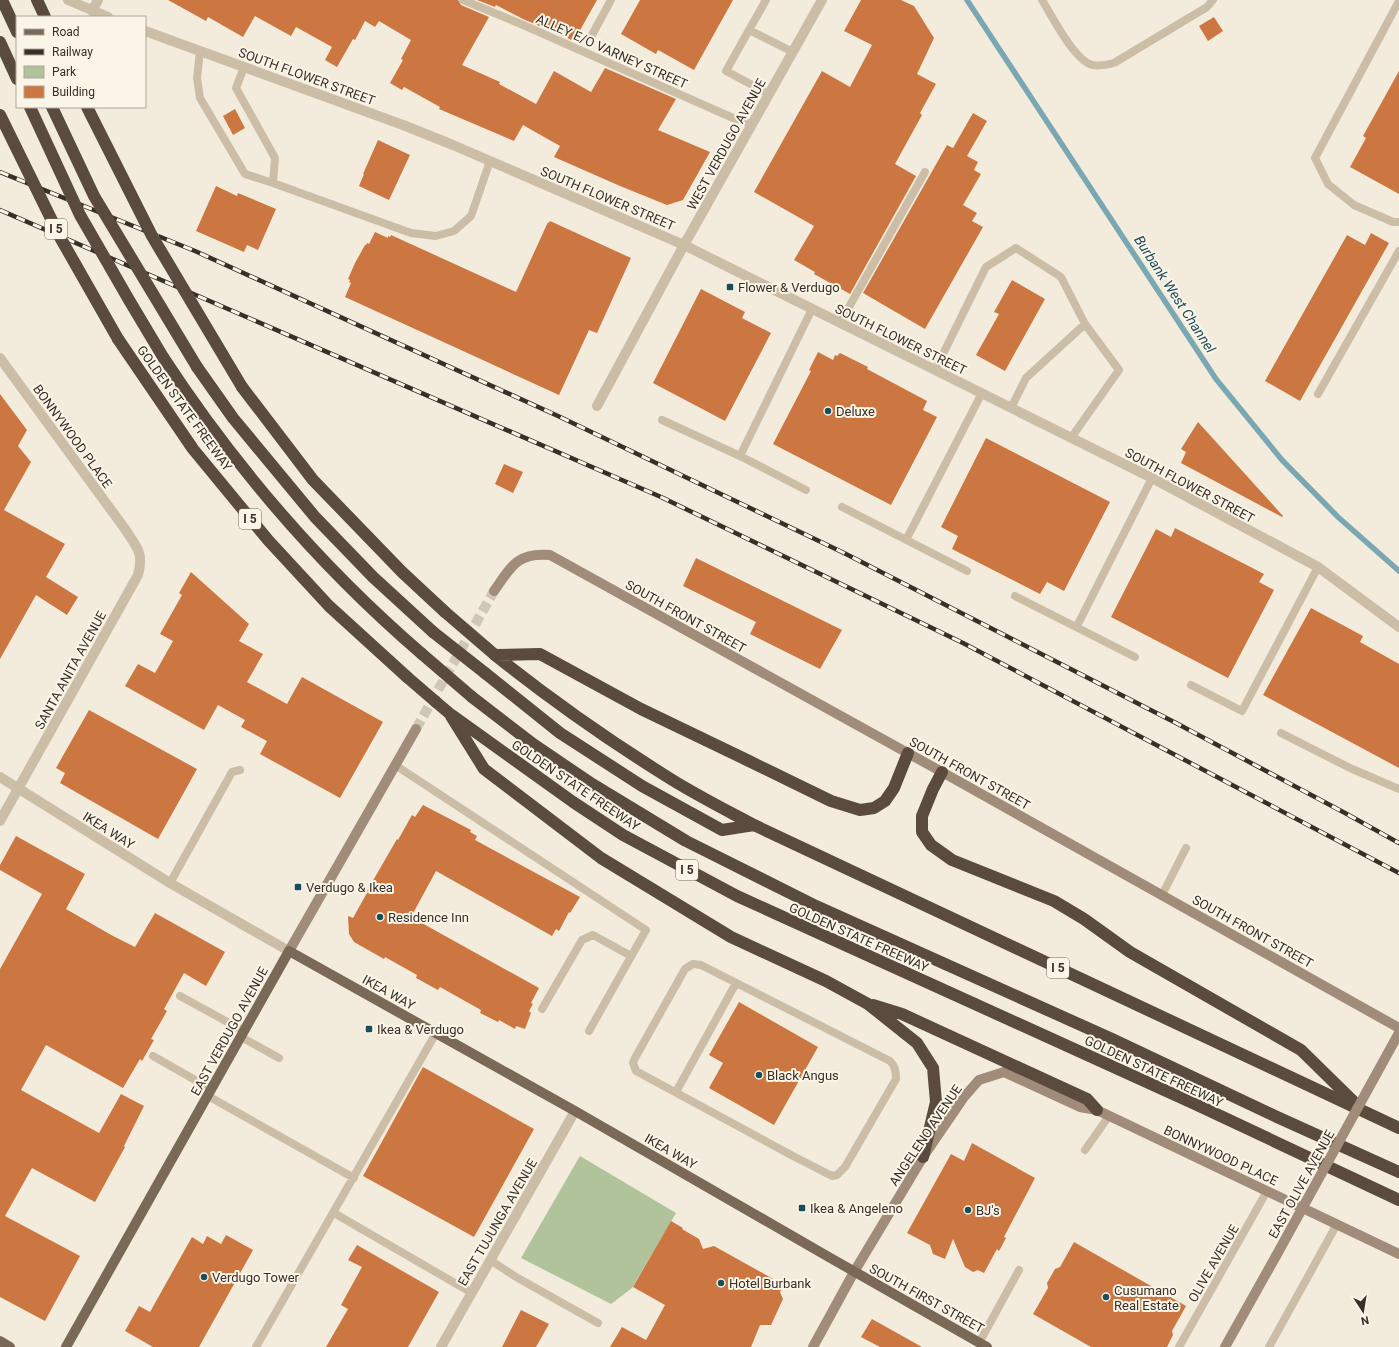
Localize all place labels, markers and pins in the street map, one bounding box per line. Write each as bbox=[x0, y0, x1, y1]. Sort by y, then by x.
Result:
place label: Flower & Verdugo bbox=[738, 280, 840, 295]
marker: Flower & Verdugo bbox=[725, 282, 735, 292]
place label: Deluxe bbox=[836, 404, 875, 419]
marker: Deluxe bbox=[823, 406, 833, 416]
place label: Verdugo & Ikea bbox=[306, 880, 393, 895]
marker: Verdugo & Ikea bbox=[293, 882, 303, 892]
place label: Residence Inn bbox=[388, 910, 469, 925]
marker: Residence Inn bbox=[375, 912, 385, 922]
place label: Ikea & Verdugo bbox=[377, 1022, 464, 1037]
marker: Ikea & Verdugo bbox=[364, 1024, 374, 1034]
place label: Black Angus bbox=[767, 1068, 839, 1083]
marker: Black Angus bbox=[754, 1070, 764, 1080]
place label: Ikea & Angeleno bbox=[810, 1201, 903, 1216]
marker: Ikea & Angeleno bbox=[797, 1203, 807, 1213]
place label: BJ's bbox=[976, 1203, 1000, 1218]
marker: BJ's bbox=[963, 1205, 973, 1215]
place label: Verdugo Tower bbox=[212, 1270, 300, 1285]
marker: Verdugo Tower bbox=[199, 1272, 209, 1282]
place label: Hotel Burbank bbox=[729, 1276, 811, 1291]
marker: Hotel Burbank bbox=[716, 1278, 726, 1288]
place label: Cusumano Real Estate bbox=[1114, 1283, 1179, 1313]
marker: Cusumano Real Estate bbox=[1101, 1292, 1111, 1302]

